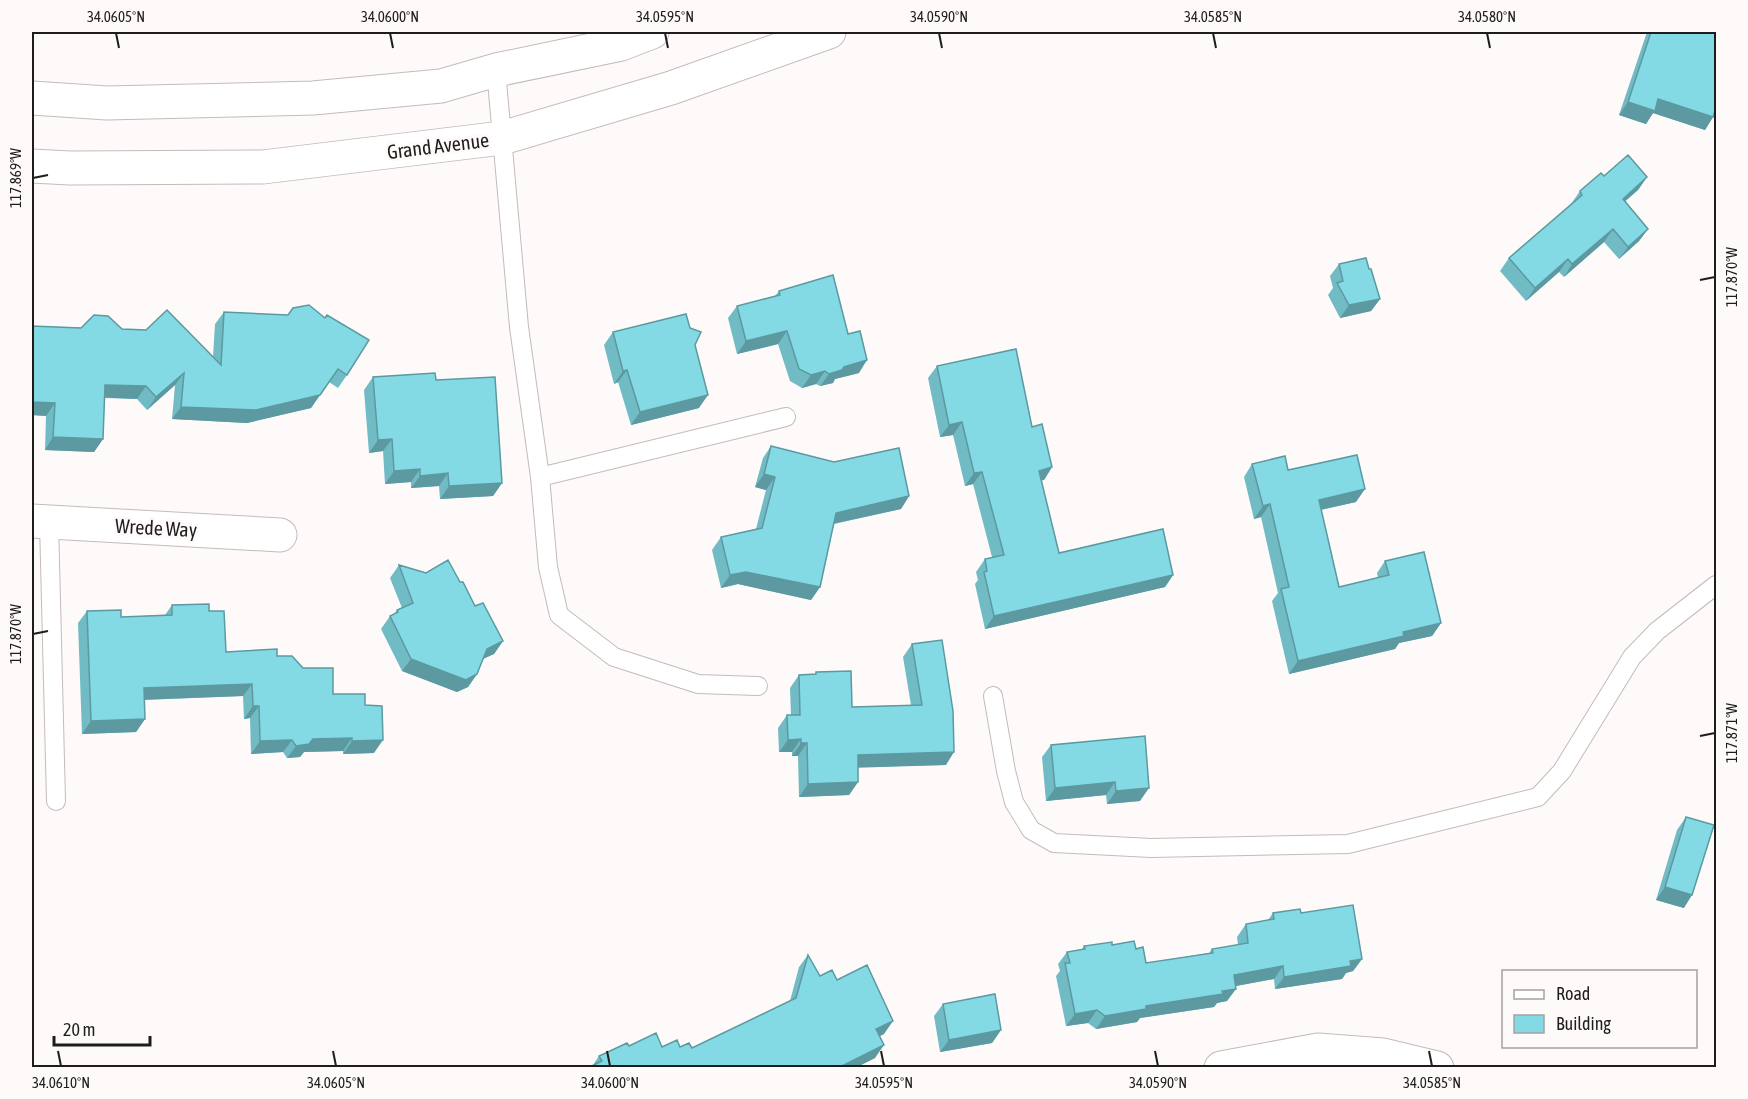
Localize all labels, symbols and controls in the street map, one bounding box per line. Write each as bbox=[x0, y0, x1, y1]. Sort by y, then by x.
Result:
text: 34.0605°N bbox=[87, 8, 145, 25]
text: 34.0600°N bbox=[361, 8, 419, 25]
text: 34.0595°N bbox=[636, 8, 694, 25]
text: 34.0590°N bbox=[910, 8, 968, 25]
text: 34.0585°N bbox=[1184, 8, 1242, 25]
text: 34.0580°N bbox=[1458, 8, 1516, 25]
street label: Grand Avenue bbox=[386, 128, 490, 163]
text: 117.869°W bbox=[7, 148, 24, 208]
text: 117.870°W bbox=[1723, 247, 1740, 307]
street label: Wrede Way bbox=[114, 514, 198, 541]
text: 117.870°W bbox=[7, 604, 24, 664]
text: 117.871°W bbox=[1723, 703, 1740, 763]
legend bbox=[1502, 970, 1697, 1048]
text: Road bbox=[1556, 983, 1590, 1004]
scale bar bbox=[54, 1009, 150, 1047]
text: Building bbox=[1556, 1013, 1611, 1034]
text: 20 m bbox=[63, 1019, 95, 1040]
text: 34.0610°N bbox=[32, 1074, 90, 1091]
text: 34.0605°N bbox=[307, 1074, 365, 1091]
text: 34.0600°N bbox=[581, 1074, 639, 1091]
text: 34.0595°N bbox=[855, 1074, 913, 1091]
text: 34.0590°N bbox=[1129, 1074, 1187, 1091]
text: 34.0585°N bbox=[1403, 1074, 1461, 1091]

